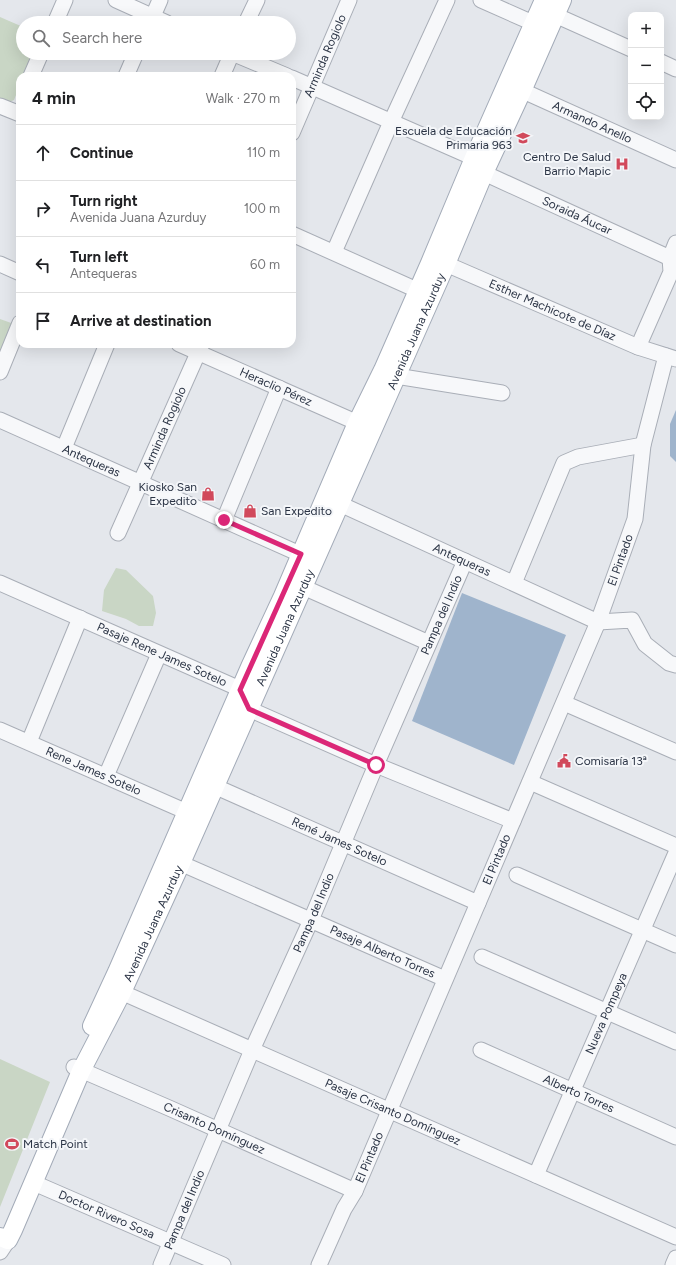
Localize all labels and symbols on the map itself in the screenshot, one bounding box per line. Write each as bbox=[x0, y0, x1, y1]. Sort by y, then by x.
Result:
street label: Arminda Rogiolo bbox=[301, 12, 349, 99]
street label: Armando Anello bbox=[550, 98, 634, 146]
place label: Escuela de Educación Primaria 963 bbox=[395, 124, 512, 152]
school or university icon: Escuela de Educación Primaria 963 bbox=[515, 130, 531, 146]
place label: Centro De Salud Barrio Mapic bbox=[523, 150, 611, 178]
hospital icon: Centro De Salud Barrio Mapic bbox=[614, 156, 630, 172]
street label: Soraida Áucar bbox=[540, 194, 614, 237]
street label: Avenida Juana Azurduy bbox=[384, 270, 448, 392]
street label: Esther Machicote de Díaz bbox=[487, 276, 618, 344]
street label: Heraclio Pérez bbox=[238, 365, 314, 409]
street label: Arminda Rogiolo bbox=[140, 384, 189, 471]
street label: Antequeras bbox=[60, 442, 123, 480]
place label: Kiosko San Expedito bbox=[139, 480, 197, 508]
shop icon: Kiosko San Expedito bbox=[200, 486, 216, 502]
shop icon: San Expedito bbox=[242, 503, 258, 519]
place label: San Expedito bbox=[261, 504, 332, 518]
route end bbox=[215, 511, 233, 529]
street label: El Pintado bbox=[605, 532, 636, 588]
street label: Antequeras bbox=[431, 540, 493, 579]
street label: Avenida Juana Azurduy bbox=[253, 566, 317, 688]
street label: Pampa del Indio bbox=[418, 573, 465, 657]
street label: Pasaje Rene James Sotelo bbox=[95, 620, 229, 689]
street label: Rene James Sotelo bbox=[43, 744, 143, 798]
public building icon: Comisaría 13ª bbox=[556, 753, 572, 769]
place label: Comisaría 13ª bbox=[575, 754, 647, 768]
route start bbox=[367, 756, 385, 774]
street label: René James Sotelo bbox=[289, 814, 389, 869]
street label: El Pintado bbox=[480, 832, 514, 887]
street label: Avenida Juana Azurduy bbox=[121, 863, 186, 984]
street label: Pampa del Indio bbox=[290, 871, 337, 955]
street label: Pasaje Alberto Torres bbox=[328, 922, 438, 981]
street label: Nueva Pompeya bbox=[582, 971, 630, 1056]
street label: Alberto Torres bbox=[541, 1072, 617, 1116]
street label: Pasaje Crisanto Domínguez bbox=[323, 1076, 463, 1148]
street label: Crisanto Domínguez bbox=[161, 1099, 267, 1157]
street label: El Pintado bbox=[352, 1130, 386, 1185]
sports icon: Match Point bbox=[4, 1136, 20, 1152]
place label: Match Point bbox=[23, 1137, 88, 1151]
street label: Pampa del Indio bbox=[161, 1168, 207, 1252]
street label: Doctor Rivero Sosa bbox=[56, 1187, 157, 1241]

